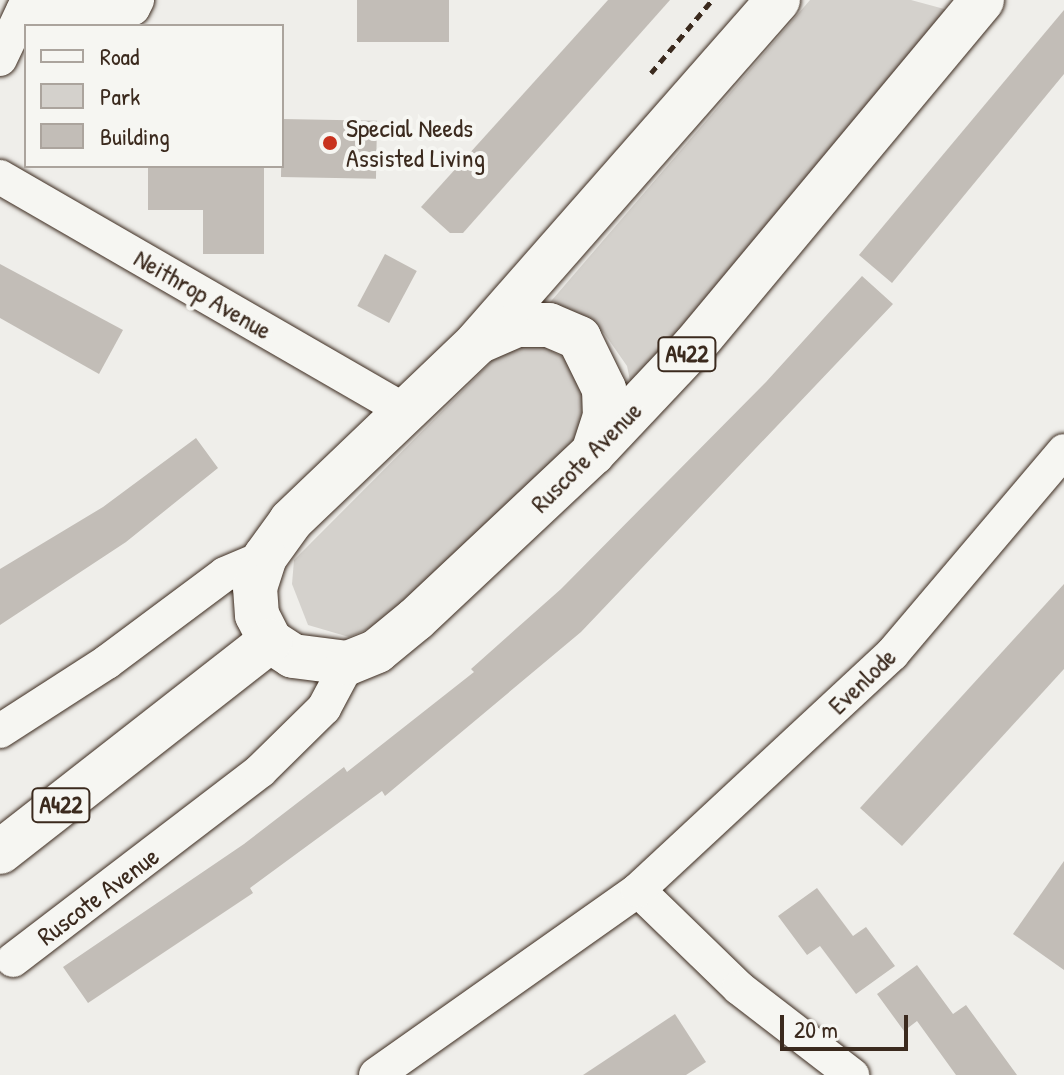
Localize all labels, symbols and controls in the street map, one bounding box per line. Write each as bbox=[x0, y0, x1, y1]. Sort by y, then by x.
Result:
legend bbox=[24, 24, 284, 168]
text: Road bbox=[100, 40, 139, 72]
text: Park bbox=[100, 80, 140, 112]
place label: Special Needs Assisted Living bbox=[346, 112, 485, 174]
text: Building bbox=[100, 120, 170, 152]
marker: Special Needs Assisted Living bbox=[321, 134, 339, 152]
street label: Neithrop Avenue bbox=[129, 242, 277, 346]
road number: A422 bbox=[657, 334, 717, 374]
street label: Ruscote Avenue bbox=[524, 395, 648, 519]
street label: Evenlode bbox=[822, 641, 902, 721]
road number: A422 bbox=[31, 785, 91, 825]
street label: Ruscote Avenue bbox=[31, 840, 165, 952]
scale bar bbox=[784, 999, 912, 1049]
text: 20 m bbox=[794, 1013, 838, 1045]

